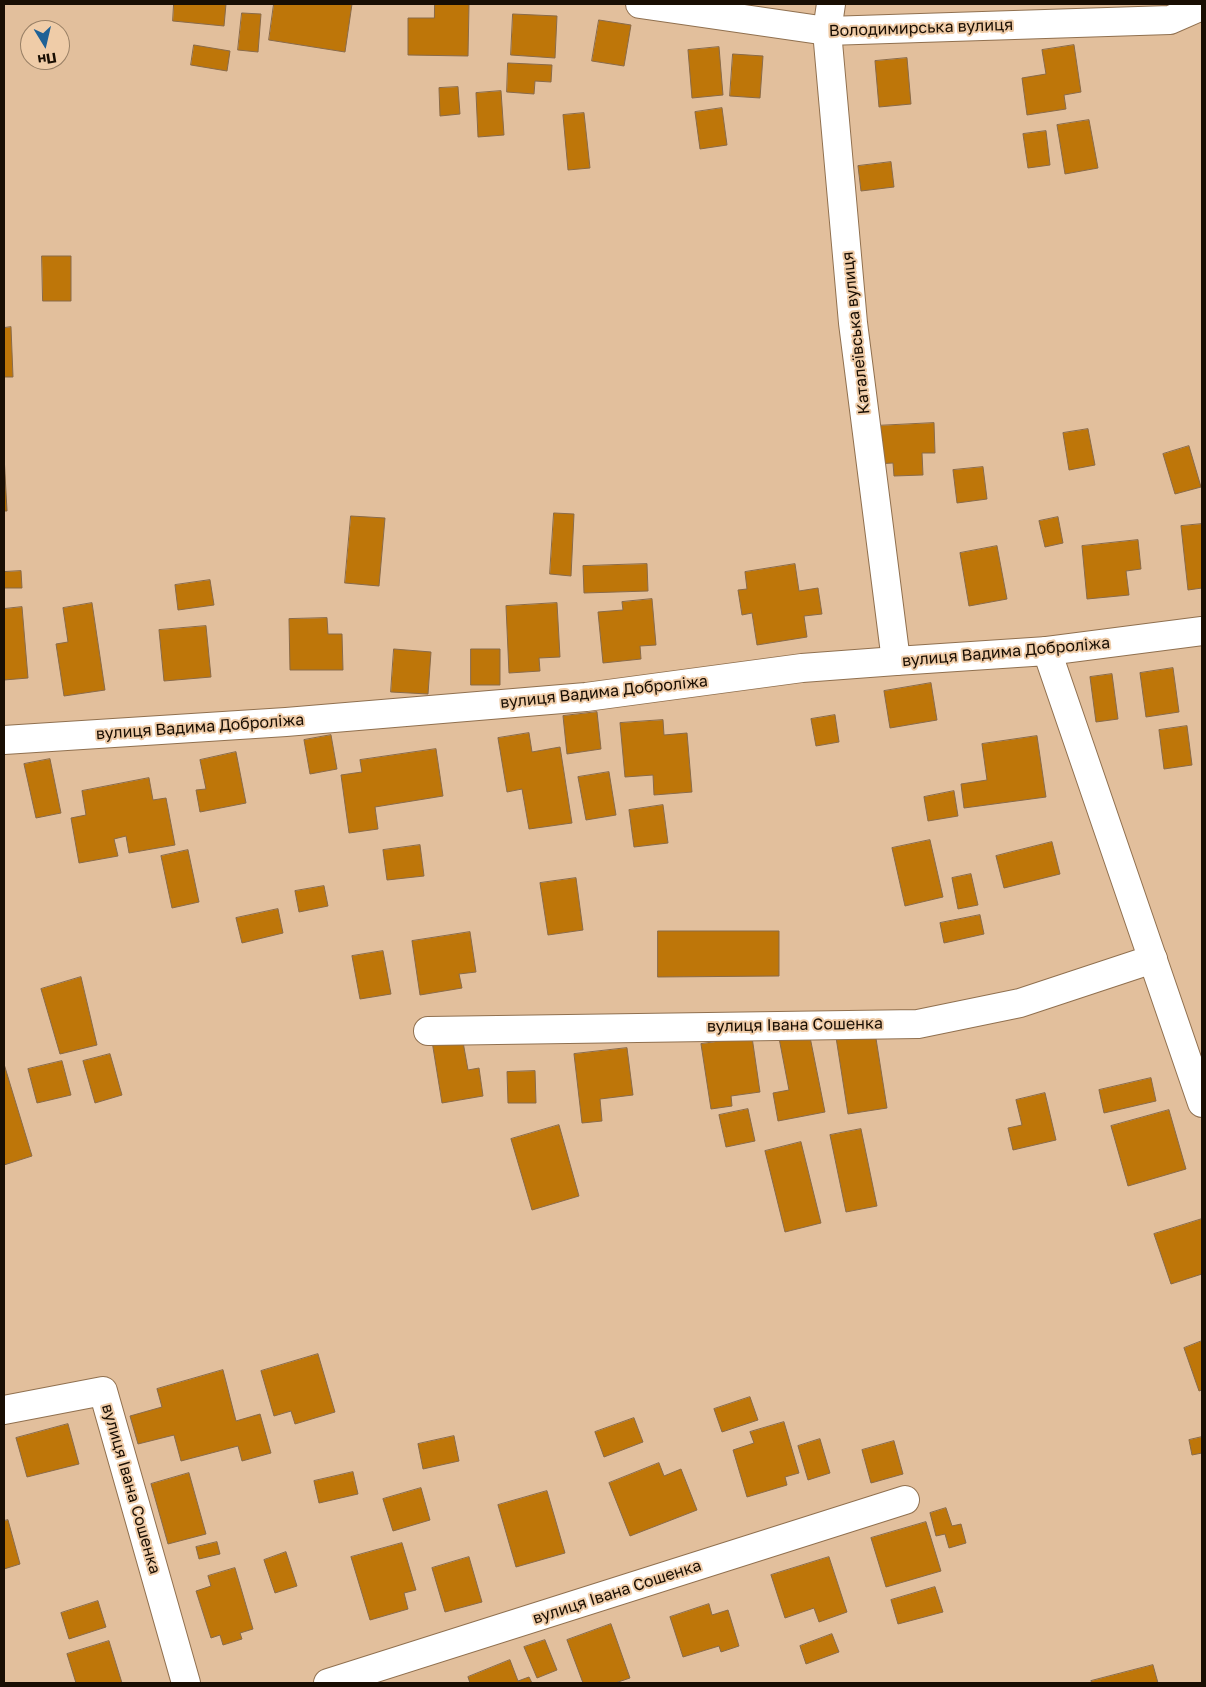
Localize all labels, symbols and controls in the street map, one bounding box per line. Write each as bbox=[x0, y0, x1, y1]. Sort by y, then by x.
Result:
street label: Володимирська вулиця bbox=[829, 15, 1013, 41]
north arrow bbox=[20, 20, 70, 70]
text: Пн bbox=[37, 49, 58, 69]
street label: Каталеївська вулиця bbox=[838, 251, 874, 415]
street label: вулиця Вадима Доброліжа bbox=[901, 633, 1111, 671]
street label: вулиця Вадима Доброліжа bbox=[499, 672, 709, 712]
street label: вулиця Вадима Доброліжа bbox=[95, 710, 305, 744]
street label: вулиця Івана Сошенка bbox=[707, 1014, 883, 1036]
street label: вулиця Івана Сошенка bbox=[97, 1402, 165, 1576]
street label: вулиця Івана Сошенка bbox=[530, 1556, 704, 1628]

